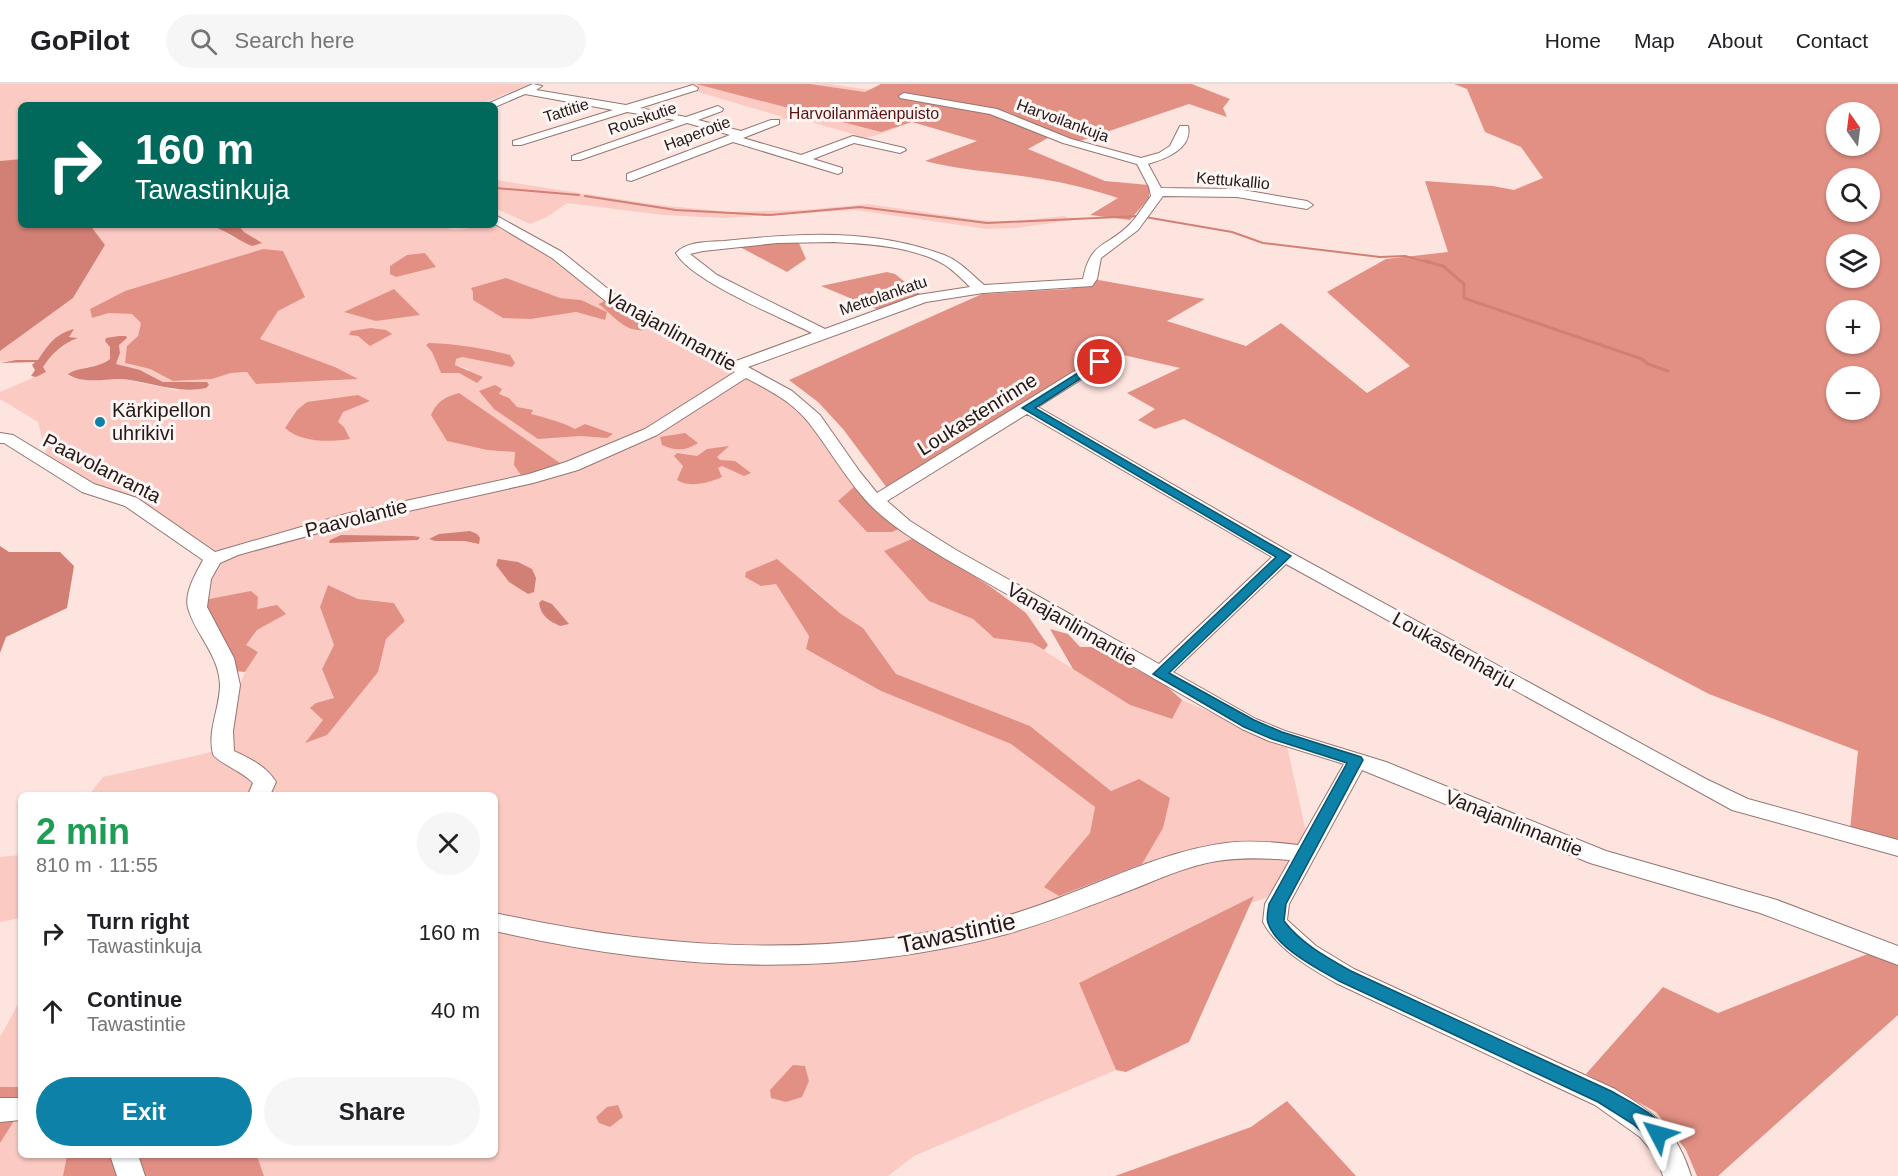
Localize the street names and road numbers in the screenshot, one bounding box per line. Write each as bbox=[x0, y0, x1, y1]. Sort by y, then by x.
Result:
street label: Tattitie bbox=[542, 95, 591, 126]
street label: Harvoilankuja bbox=[1014, 96, 1111, 145]
street label: Rouskutie bbox=[606, 99, 679, 138]
street label: Haperotie bbox=[662, 113, 733, 154]
street label: Kettukallio bbox=[1195, 169, 1271, 192]
street label: Mettolankatu bbox=[837, 273, 929, 318]
street label: Vanajanlinnantie bbox=[602, 285, 740, 375]
street label: Loukastenrinne bbox=[913, 368, 1041, 460]
street label: Paavolanranta bbox=[40, 429, 165, 507]
street label: Paavolantie bbox=[303, 495, 409, 541]
street label: Vanajanlinnantie bbox=[1003, 578, 1141, 670]
street label: Loukastenharju bbox=[1389, 607, 1519, 693]
street label: Vanajanlinnantie bbox=[1442, 785, 1586, 861]
street label: Tawastintie bbox=[896, 907, 1018, 958]

